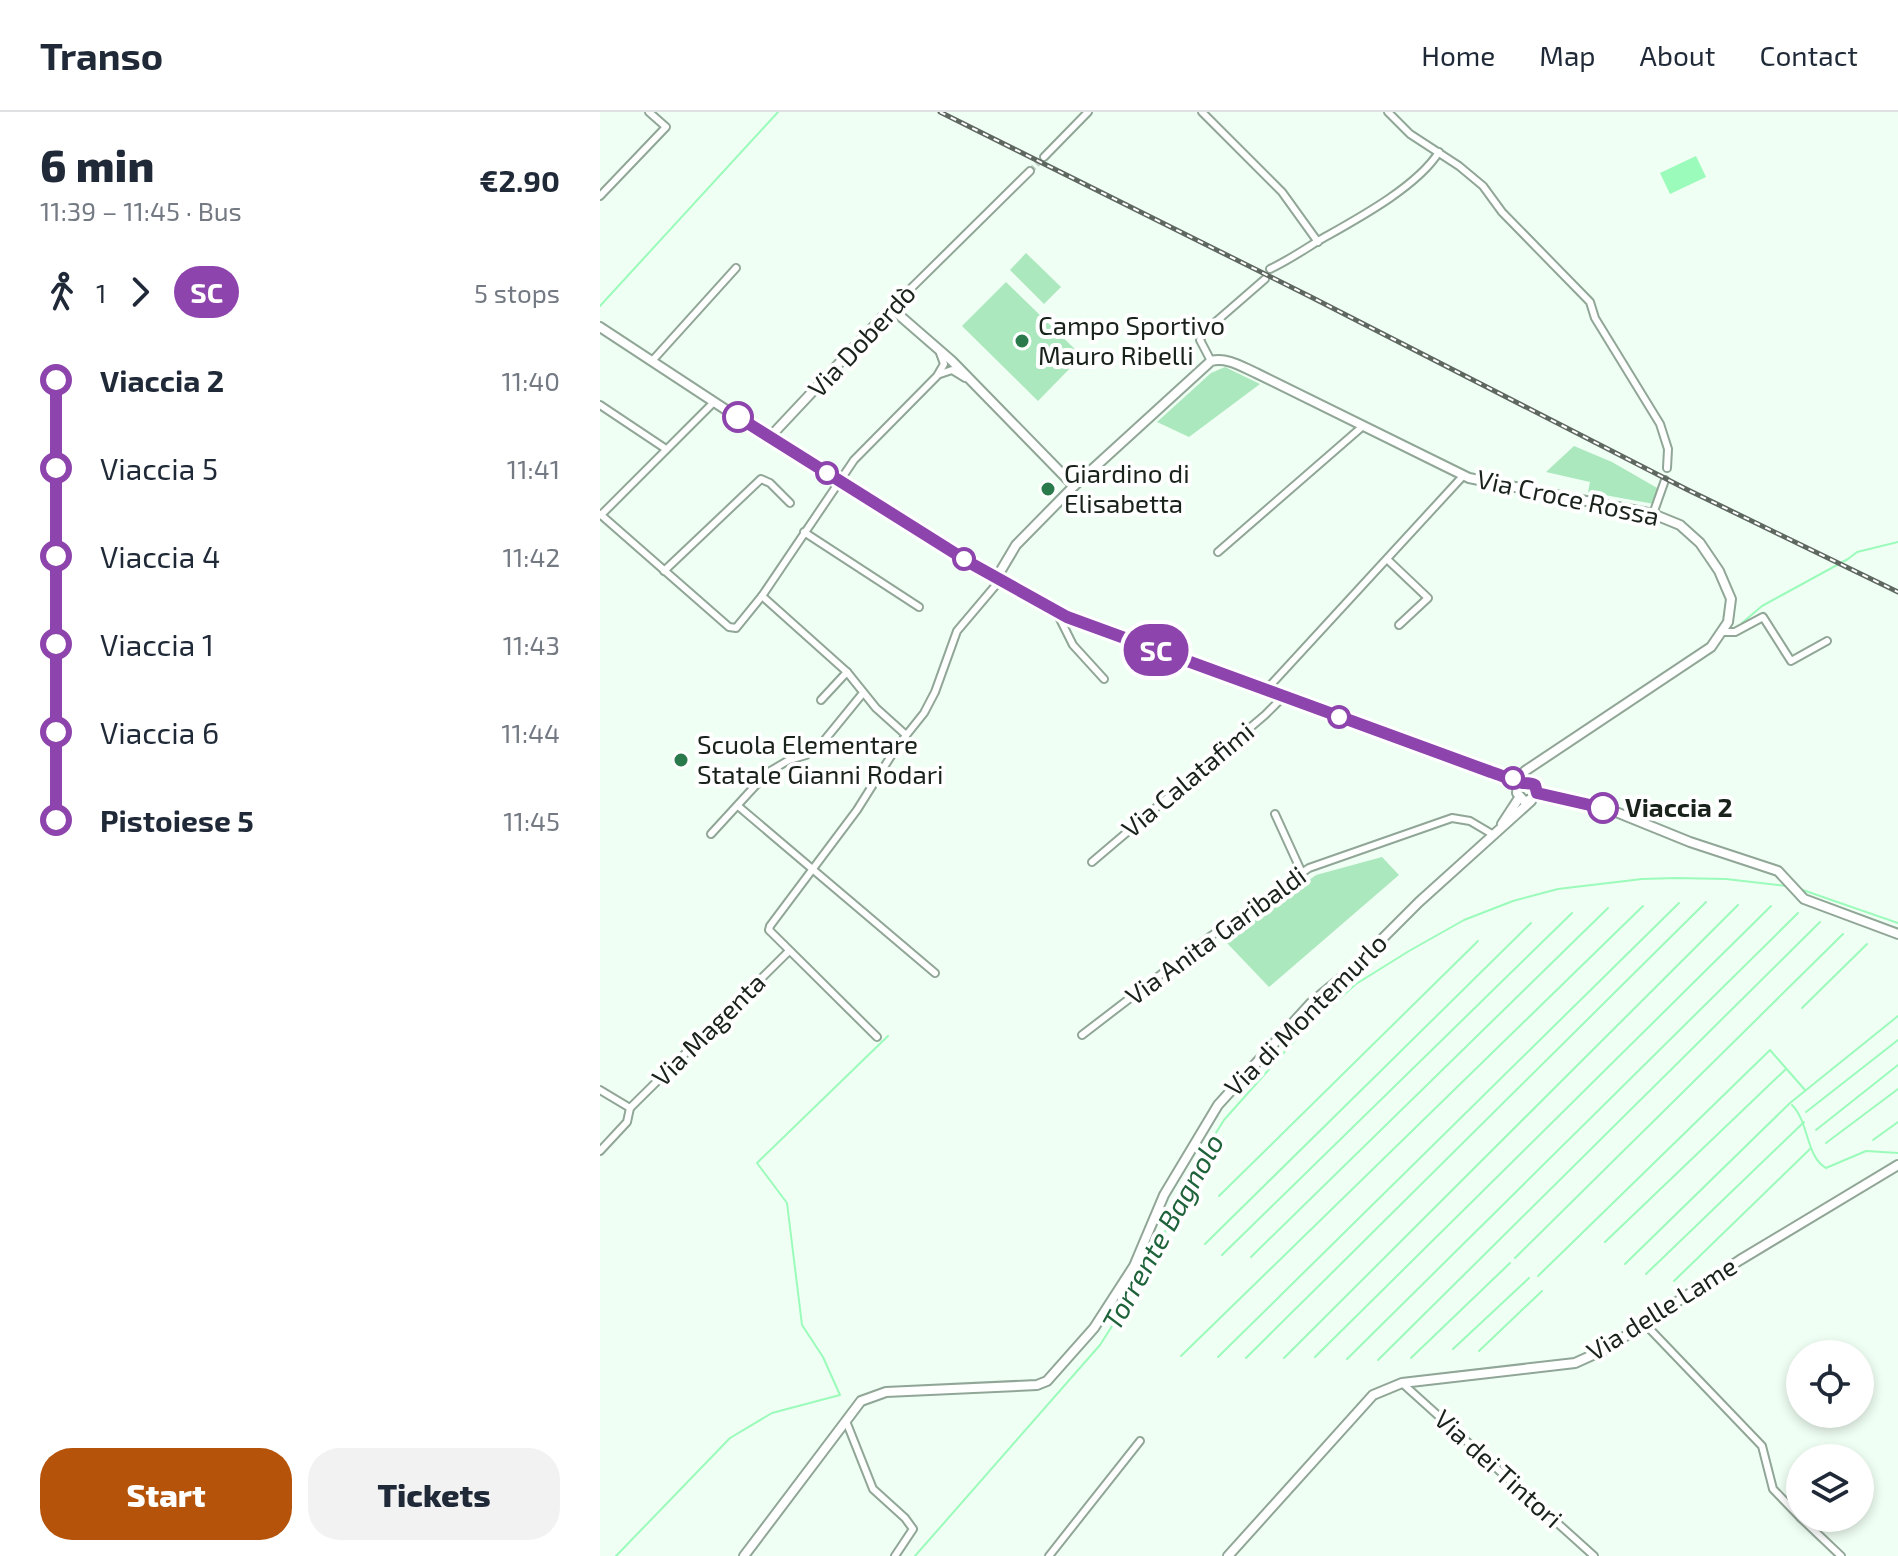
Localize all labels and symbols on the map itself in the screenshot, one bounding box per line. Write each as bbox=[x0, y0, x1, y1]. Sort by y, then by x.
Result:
street label: Via Doberdò bbox=[801, 277, 921, 403]
place label: Campo Sportivo Mauro Ribelli bbox=[1038, 309, 1225, 370]
marker: Campo Sportivo Mauro Ribelli bbox=[1013, 332, 1031, 350]
unlabelled marker bbox=[723, 402, 753, 432]
place label: Giardino di Elisabetta bbox=[1064, 457, 1190, 518]
unlabelled marker bbox=[816, 462, 838, 484]
street label: Via Croce Rossa bbox=[1474, 462, 1662, 531]
marker: Giardino di Elisabetta bbox=[1039, 480, 1057, 498]
unlabelled marker bbox=[953, 548, 975, 570]
line badge: SC bbox=[1120, 624, 1192, 676]
unlabelled marker bbox=[1328, 706, 1350, 728]
street label: Via Calatafimi bbox=[1115, 715, 1259, 843]
place label: Scuola Elementare Statale Gianni Rodari bbox=[697, 728, 944, 789]
marker: Scuola Elementare Statale Gianni Rodari bbox=[672, 751, 690, 769]
unlabelled marker bbox=[1502, 767, 1524, 789]
place label: Viaccia 2 bbox=[1625, 791, 1733, 822]
marker: Viaccia 2 bbox=[1588, 793, 1618, 823]
street label: Via Anita Garibaldi bbox=[1119, 859, 1311, 1011]
street label: Via di Montemurlo bbox=[1217, 926, 1392, 1101]
street label: Via Magenta bbox=[645, 966, 771, 1092]
water label: Torrente Bagnolo bbox=[1094, 1127, 1230, 1336]
street label: Via delle Lame bbox=[1581, 1249, 1742, 1366]
street label: Via dei Tintori bbox=[1429, 1402, 1569, 1533]

